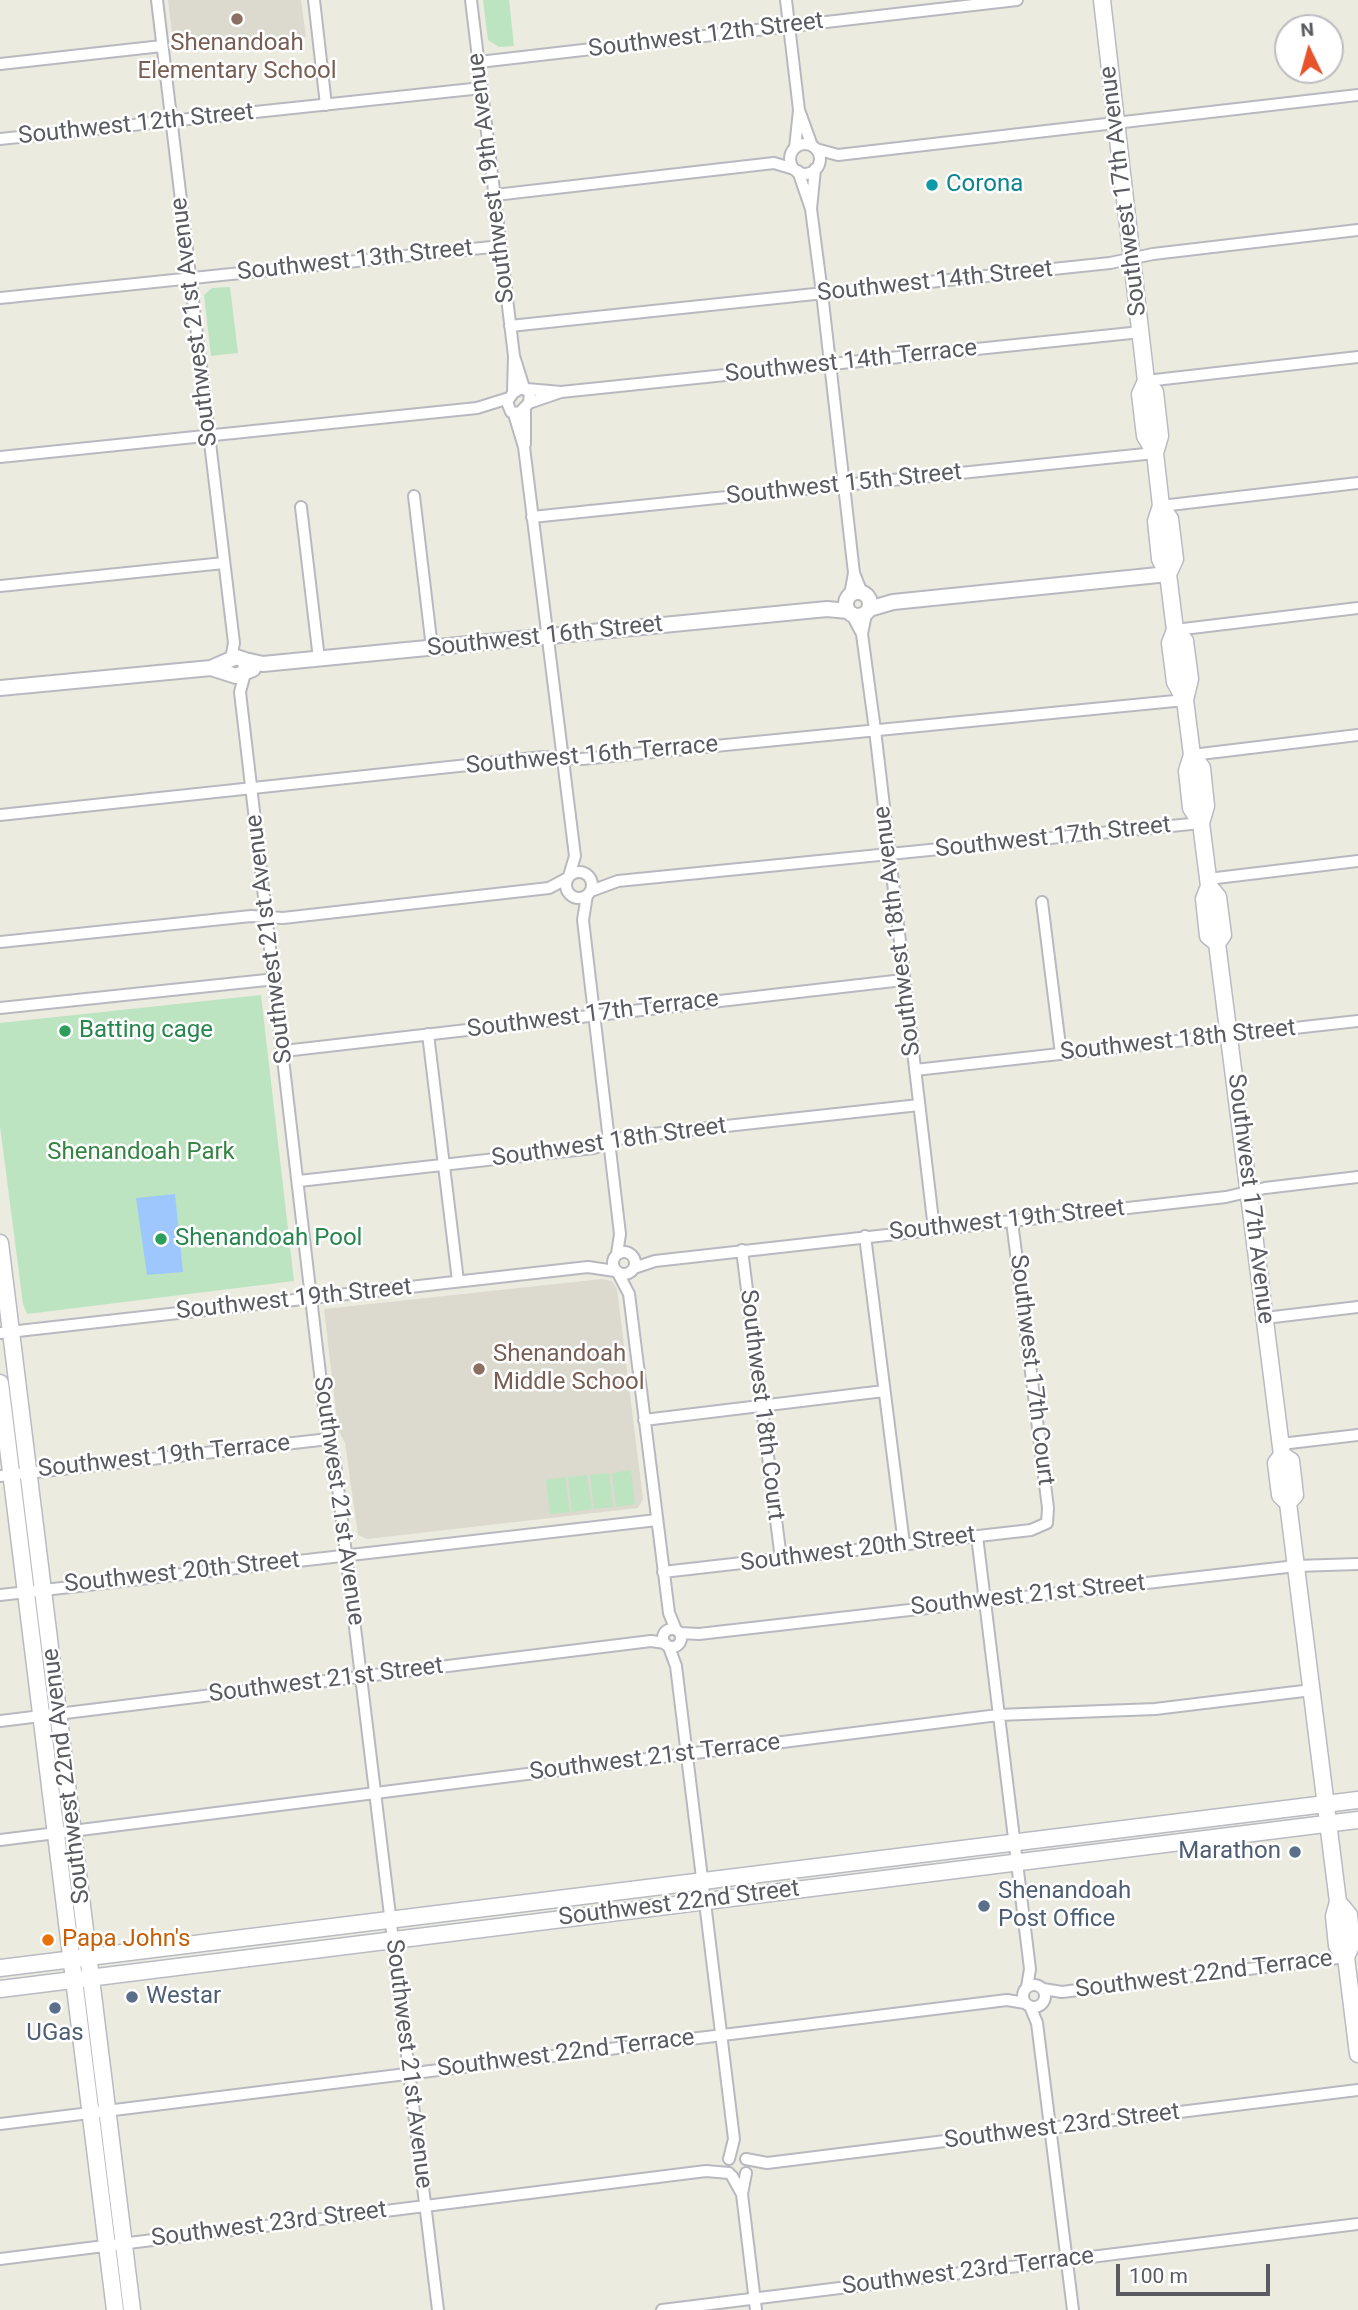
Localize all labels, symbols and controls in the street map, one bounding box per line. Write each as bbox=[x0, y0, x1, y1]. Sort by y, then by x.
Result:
street label: Southwest 12th Street bbox=[587, 7, 825, 65]
marker: Shenandoah Elementary School bbox=[229, 11, 245, 27]
north arrow bbox=[1274, 14, 1344, 84]
text: N bbox=[1300, 18, 1315, 42]
place label: Shenandoah Elementary School bbox=[137, 30, 337, 86]
street label: Southwest 19th Avenue bbox=[462, 51, 522, 305]
street label: Southwest 17th Avenue bbox=[1094, 64, 1154, 318]
street label: Southwest 12th Street bbox=[17, 98, 255, 152]
place label: Corona bbox=[946, 171, 1023, 199]
marker: Corona bbox=[924, 177, 940, 193]
street label: Southwest 21st Avenue bbox=[165, 196, 225, 448]
street label: Southwest 13th Street bbox=[236, 234, 474, 288]
street label: Southwest 14th Street bbox=[816, 255, 1054, 309]
street label: Southwest 14th Terrace bbox=[724, 334, 978, 390]
street label: Southwest 15th Street bbox=[725, 458, 963, 512]
street label: Southwest 16th Street bbox=[426, 610, 664, 664]
street label: Southwest 16th Terrace bbox=[465, 731, 719, 781]
street label: Southwest 18th Avenue bbox=[868, 804, 928, 1058]
street label: Southwest 17th Street bbox=[934, 811, 1172, 865]
street label: Southwest 21st Avenue bbox=[240, 813, 300, 1065]
street label: Southwest 17th Terrace bbox=[466, 985, 720, 1045]
street label: Southwest 18th Street bbox=[1059, 1014, 1297, 1068]
place label: Batting cage bbox=[79, 1017, 213, 1045]
marker: Batting cage bbox=[57, 1023, 73, 1039]
street label: Southwest 17th Avenue bbox=[1220, 1072, 1280, 1326]
street label: Southwest 18th Street bbox=[490, 1112, 728, 1174]
park label: Shenandoah Park bbox=[47, 1139, 235, 1167]
street label: Southwest 19th Street bbox=[888, 1194, 1126, 1248]
place label: Shenandoah Pool bbox=[175, 1225, 362, 1253]
marker: Shenandoah Pool bbox=[153, 1231, 169, 1247]
street label: Southwest 17th Court bbox=[1003, 1253, 1059, 1487]
street label: Southwest 19th Street bbox=[175, 1273, 413, 1327]
street label: Southwest 18th Court bbox=[733, 1288, 789, 1522]
place label: Shenandoah Middle School bbox=[493, 1341, 645, 1397]
marker: Shenandoah Middle School bbox=[471, 1361, 487, 1377]
street label: Southwest 21st Avenue bbox=[306, 1375, 370, 1627]
street label: Southwest 19th Terrace bbox=[37, 1429, 291, 1485]
street label: Southwest 20th Street bbox=[739, 1521, 977, 1579]
street label: Southwest 20th Street bbox=[63, 1546, 301, 1600]
street label: Southwest 21st Street bbox=[909, 1569, 1147, 1623]
street label: Southwest 22nd Avenue bbox=[37, 1647, 97, 1905]
street label: Southwest 21st Street bbox=[207, 1652, 445, 1710]
street label: Southwest 21st Terrace bbox=[528, 1728, 782, 1788]
place label: Marathon bbox=[1178, 1838, 1281, 1866]
marker: Marathon bbox=[1287, 1844, 1303, 1860]
street label: Southwest 22nd Street bbox=[557, 1875, 801, 1933]
place label: Shenandoah Post Office bbox=[998, 1878, 1131, 1934]
marker: Shenandoah Post Office bbox=[976, 1898, 992, 1914]
place label: Papa John's bbox=[62, 1926, 190, 1954]
marker: Papa John's bbox=[40, 1932, 56, 1948]
street label: Southwest 21st Avenue bbox=[378, 1938, 438, 2190]
street label: Southwest 22nd Terrace bbox=[1074, 1945, 1334, 2005]
place label: Westar bbox=[146, 1983, 221, 2011]
marker: Westar bbox=[124, 1989, 140, 2005]
marker: UGas bbox=[47, 2000, 63, 2016]
place label: UGas bbox=[26, 2020, 84, 2048]
street label: Southwest 22nd Terrace bbox=[436, 2024, 696, 2084]
street label: Southwest 23rd Street bbox=[943, 2098, 1181, 2156]
street label: Southwest 23rd Street bbox=[150, 2196, 388, 2254]
street label: Southwest 23rd Terrace bbox=[840, 2242, 1096, 2302]
scale bar bbox=[1120, 2250, 1274, 2294]
text: 100 m bbox=[1129, 2264, 1188, 2288]

